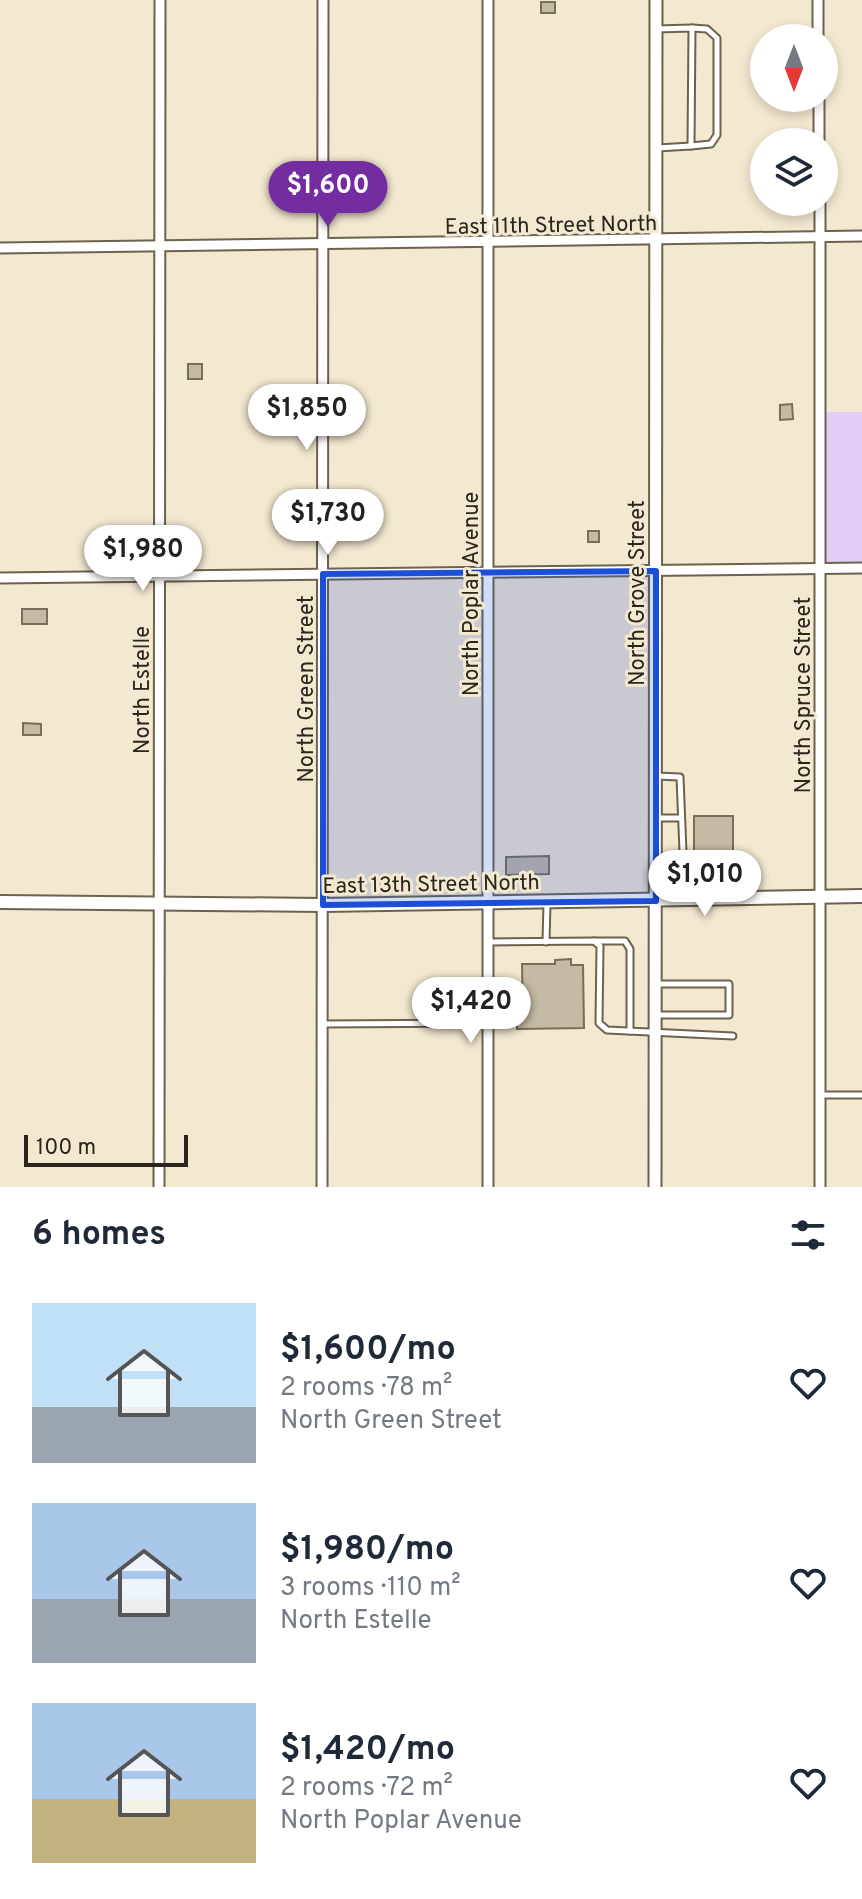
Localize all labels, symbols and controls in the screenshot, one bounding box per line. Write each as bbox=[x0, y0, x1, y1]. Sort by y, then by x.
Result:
north arrow bbox=[750, 24, 838, 112]
map controls bbox=[750, 24, 838, 216]
button: layers bbox=[750, 128, 838, 216]
pin: $1,600 bbox=[263, 161, 393, 229]
text: $1,600 bbox=[286, 170, 370, 203]
street label: East 11th Street North bbox=[444, 211, 658, 242]
pin: $1,850 bbox=[242, 384, 372, 452]
text: $1,850 bbox=[266, 393, 348, 426]
pin: $1,730 bbox=[263, 489, 393, 557]
street label: North Poplar Avenue bbox=[459, 492, 486, 696]
text: $1,730 bbox=[290, 498, 366, 531]
street label: North Grove Street bbox=[625, 500, 652, 686]
pin: $1,980 bbox=[78, 525, 208, 593]
text: $1,980 bbox=[102, 534, 184, 567]
street label: North Green Street bbox=[294, 595, 321, 783]
street label: North Spruce Street bbox=[791, 597, 818, 793]
street label: North Estelle bbox=[130, 626, 157, 754]
pin: $1,010 bbox=[640, 850, 770, 918]
text: $1,010 bbox=[666, 859, 744, 892]
street label: East 13th Street North bbox=[322, 870, 540, 901]
pin: $1,420 bbox=[406, 977, 536, 1045]
text: $1,420 bbox=[430, 986, 512, 1019]
scale bar bbox=[24, 1131, 188, 1167]
text: 100 m bbox=[36, 1135, 96, 1162]
icon: filters bbox=[786, 1213, 830, 1257]
text: 6 homes bbox=[32, 1214, 166, 1257]
text: $1,600/mo bbox=[280, 1329, 456, 1372]
icon: home bbox=[96, 1335, 192, 1431]
icon: heart bbox=[786, 1361, 830, 1405]
text: 2 rooms · 78 m² bbox=[280, 1372, 452, 1405]
text: North Green Street bbox=[280, 1405, 502, 1438]
text: $1,980/mo bbox=[280, 1529, 454, 1572]
icon: home bbox=[96, 1535, 192, 1631]
icon: heart bbox=[786, 1561, 830, 1605]
text: 3 rooms · 110 m² bbox=[280, 1572, 461, 1605]
text: North Estelle bbox=[280, 1605, 432, 1638]
text: $1,420/mo bbox=[280, 1729, 455, 1772]
icon: home bbox=[96, 1735, 192, 1831]
icon: heart bbox=[786, 1761, 830, 1805]
text: 2 rooms · 72 m² bbox=[280, 1772, 453, 1805]
text: North Poplar Avenue bbox=[280, 1805, 522, 1838]

